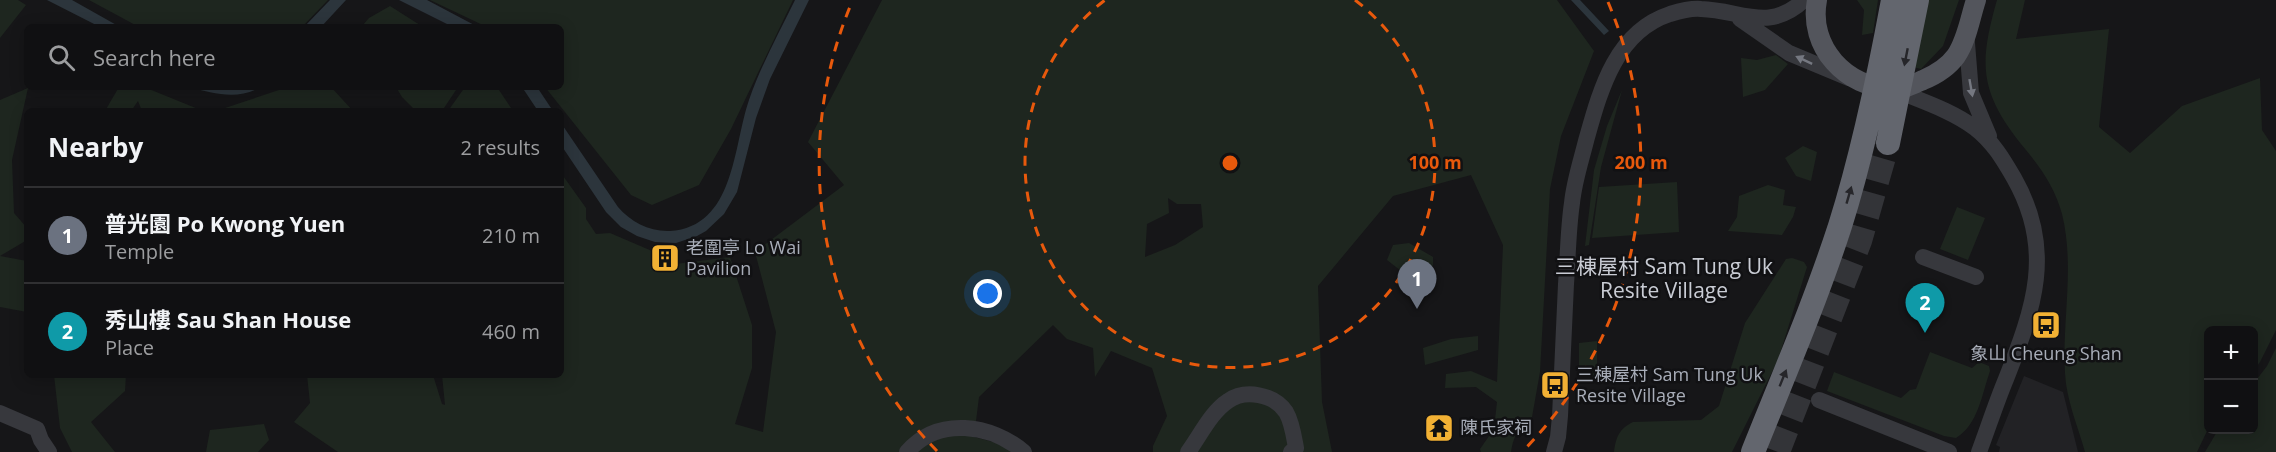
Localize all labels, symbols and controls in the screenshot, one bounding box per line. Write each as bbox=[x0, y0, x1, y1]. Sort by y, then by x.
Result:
search box bbox=[24, 24, 564, 90]
icon: search bbox=[45, 41, 78, 74]
text: Search here bbox=[93, 42, 216, 72]
one-way arrow bbox=[1901, 48, 1910, 67]
one-way arrow bbox=[1795, 55, 1812, 64]
one-way arrow bbox=[1967, 79, 1976, 98]
text: Nearby bbox=[48, 129, 143, 165]
text: 2 results bbox=[460, 134, 540, 161]
text: 100 m bbox=[1408, 150, 1462, 174]
text: 200 m bbox=[1614, 150, 1668, 174]
centre of rings bbox=[1220, 153, 1240, 173]
one-way arrow bbox=[1845, 186, 1854, 204]
text: 普光園 Po Kwong Yuen bbox=[105, 208, 345, 238]
text: 1 bbox=[62, 222, 73, 249]
text: 210 m bbox=[482, 222, 540, 249]
place label: 老圍亭 Lo Wai Pavilion bbox=[686, 235, 801, 280]
text: Temple bbox=[105, 238, 174, 265]
building icon: 老圍亭 Lo Wai Pavilion bbox=[649, 242, 681, 274]
district label: 三棟屋村 Sam Tung Uk Resite Village bbox=[1555, 252, 1773, 304]
pin: 1 bbox=[1398, 260, 1436, 309]
your location bbox=[973, 279, 1002, 308]
pin: 2 bbox=[1906, 284, 1944, 333]
text: 秀山樓 Sau Shan House bbox=[105, 304, 351, 334]
bus stop icon: 象山 Cheung Shan bbox=[2030, 309, 2062, 341]
text: 2 bbox=[62, 318, 73, 345]
text: 460 m bbox=[482, 318, 540, 345]
map controls bbox=[2204, 326, 2258, 434]
button: + bbox=[2204, 326, 2258, 380]
text: Place bbox=[105, 334, 154, 361]
place label: 象山 Cheung Shan bbox=[1970, 341, 2122, 365]
place label: 三棟屋村 Sam Tung Uk Resite Village bbox=[1576, 362, 1763, 407]
bus stop icon: 三棟屋村 Sam Tung Uk Resite Village bbox=[1539, 369, 1571, 401]
one-way arrow bbox=[1778, 369, 1788, 387]
button: − bbox=[2204, 380, 2258, 434]
temple icon: 陳氏家祠 bbox=[1423, 412, 1455, 444]
place label: 陳氏家祠 bbox=[1460, 415, 1532, 439]

